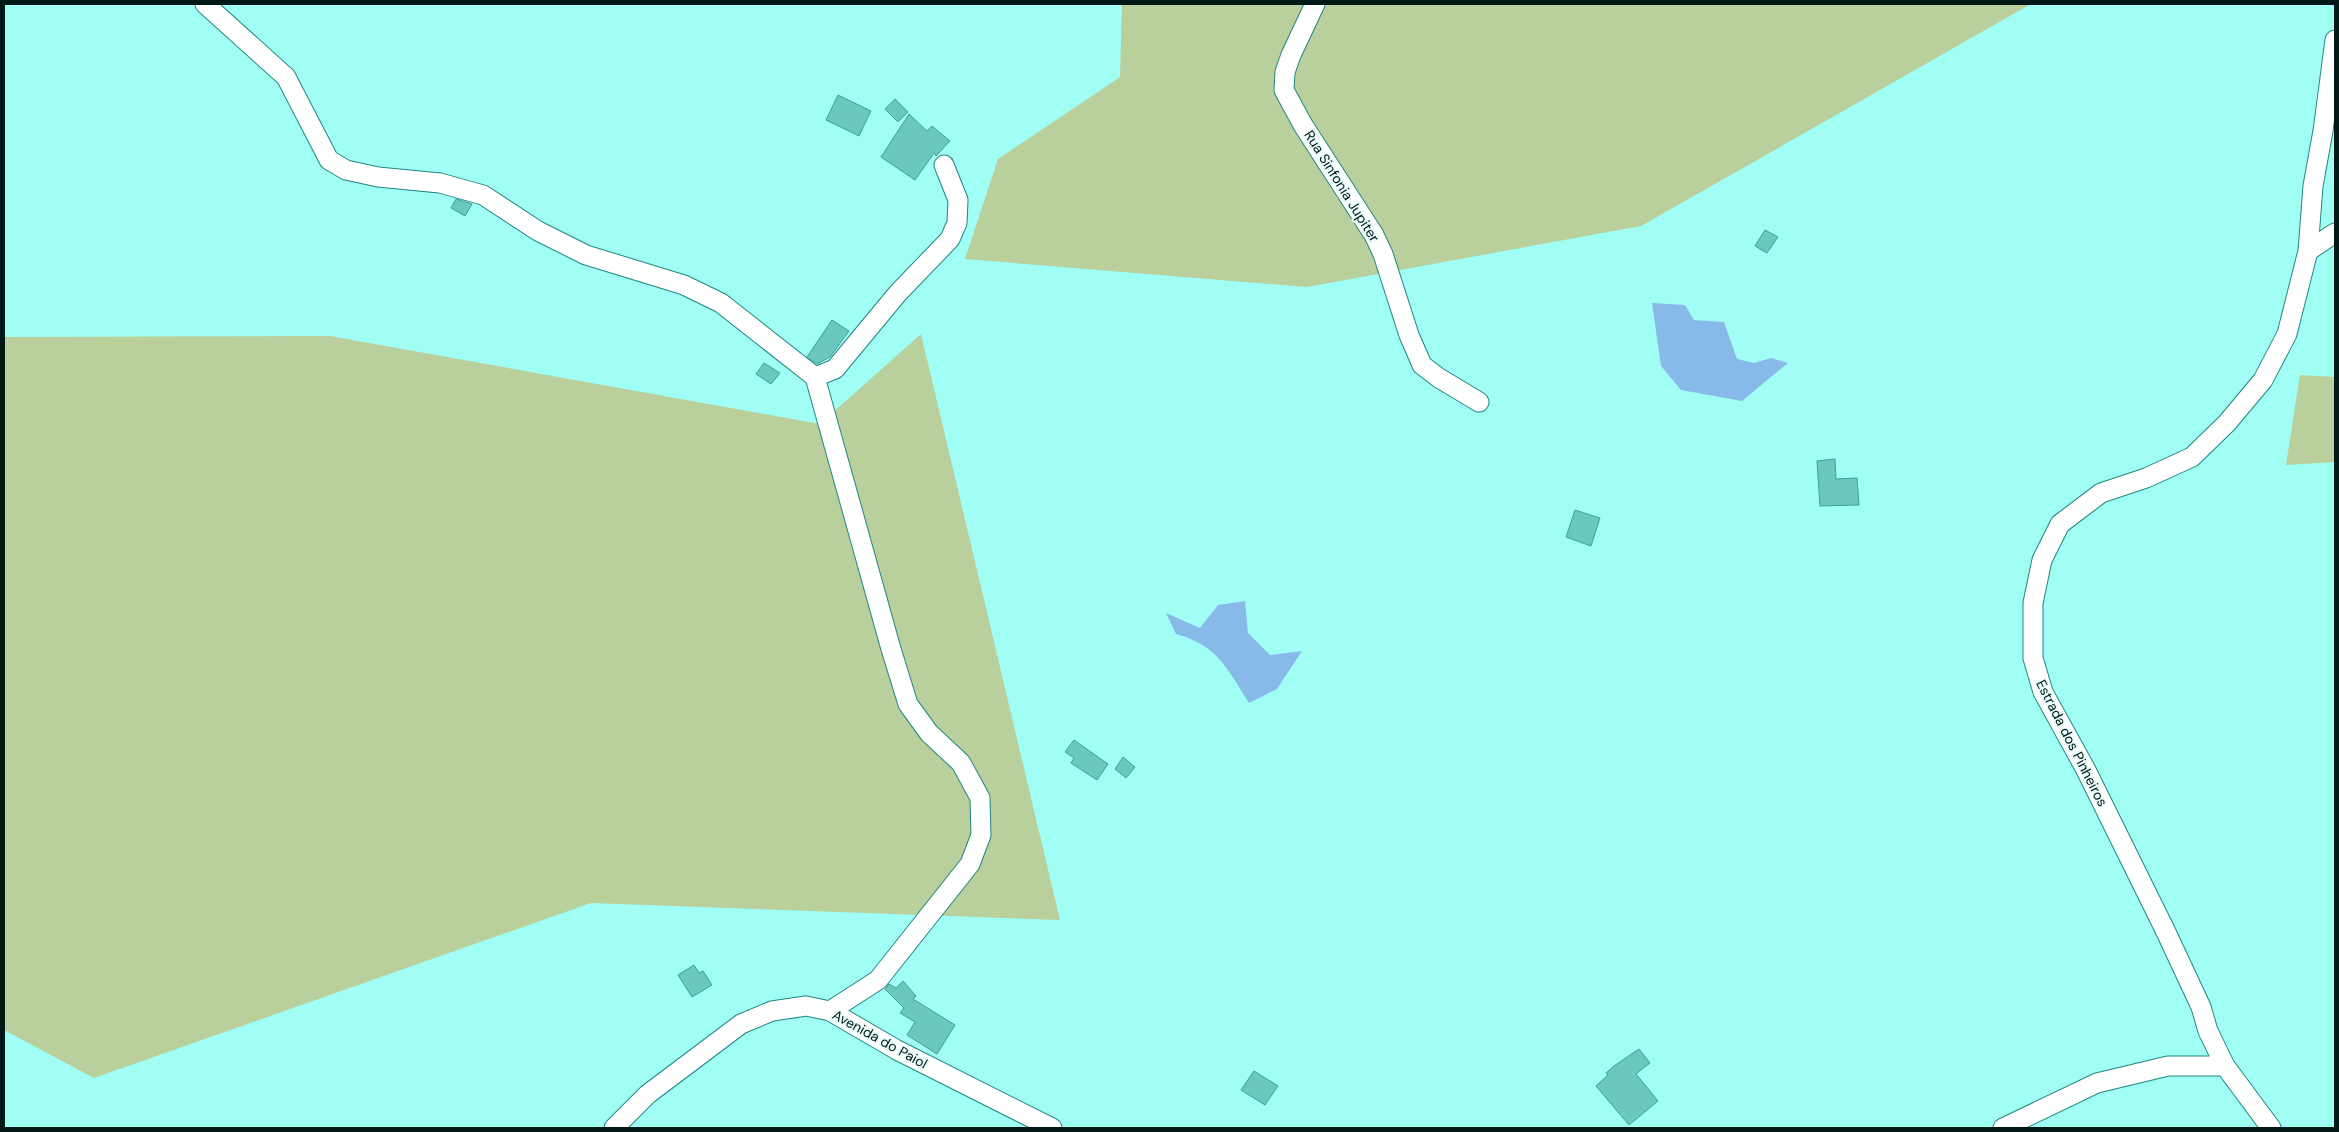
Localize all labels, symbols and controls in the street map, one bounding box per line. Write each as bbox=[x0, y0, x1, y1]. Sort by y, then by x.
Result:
street label: Rua Sinfonia Jupiter bbox=[1300, 127, 1384, 245]
street label: Estrada dos Pinheiros bbox=[2032, 677, 2112, 809]
street label: Avenida do Paiol bbox=[829, 1005, 931, 1073]

